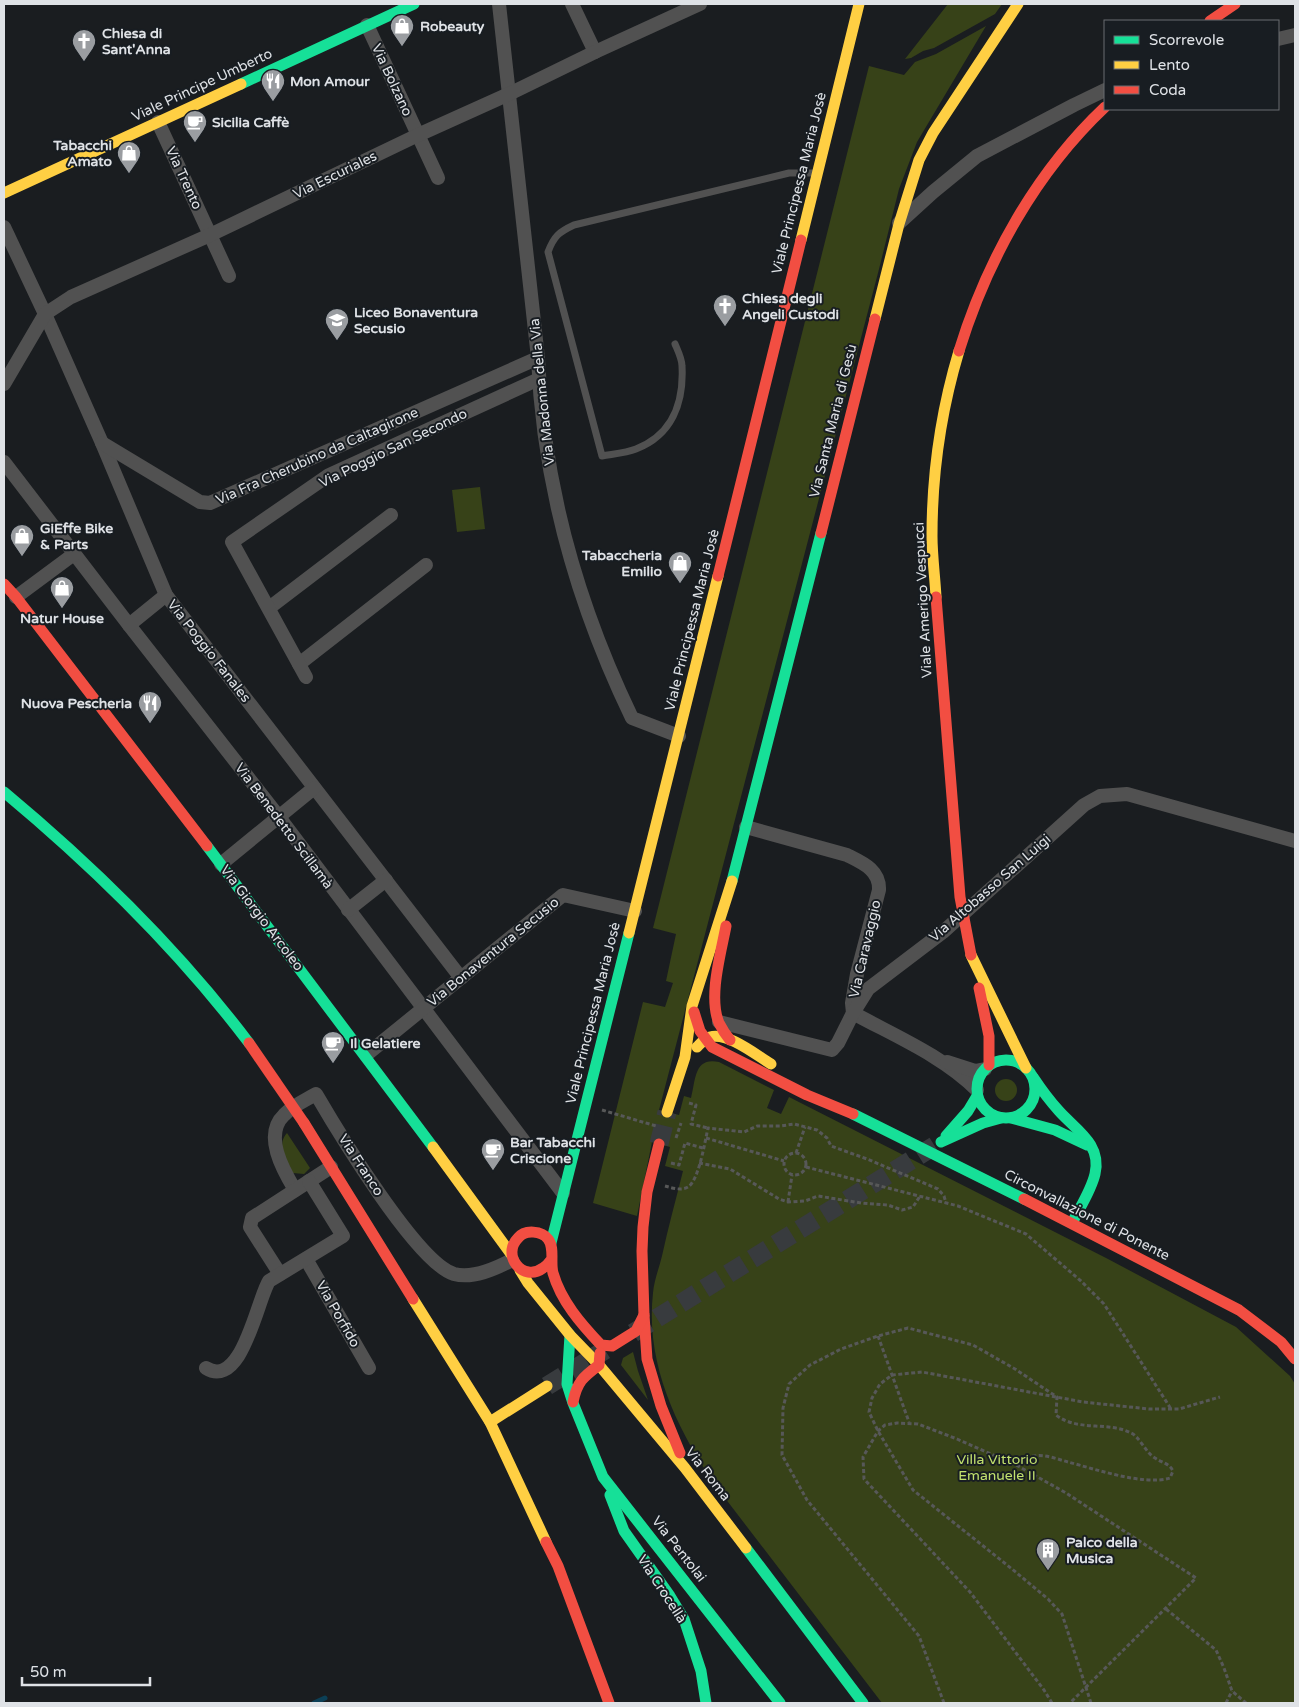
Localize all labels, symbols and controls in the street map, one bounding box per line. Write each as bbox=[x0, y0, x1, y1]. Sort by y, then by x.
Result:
shop icon: Robeauty bbox=[389, 13, 415, 47]
place label: Robeauty bbox=[420, 18, 485, 35]
legend bbox=[1104, 20, 1279, 110]
place label: Chiesa di Sant'Anna bbox=[102, 25, 171, 58]
church icon: Chiesa di Sant'Anna bbox=[71, 28, 97, 62]
text: Scorrevole bbox=[1149, 31, 1224, 49]
street label: Via Bolzano bbox=[368, 41, 416, 119]
street label: Viale Principe Umberto bbox=[129, 45, 275, 125]
text: Lento bbox=[1149, 56, 1190, 74]
restaurant icon: Mon Amour bbox=[260, 68, 286, 102]
place label: Mon Amour bbox=[290, 73, 370, 90]
text: Coda bbox=[1149, 81, 1186, 99]
street label: Viale Principessa Maria Josè bbox=[768, 90, 830, 276]
cafe icon: Sicilia Caffè bbox=[182, 109, 208, 143]
place label: Sicilia Caffè bbox=[212, 114, 289, 131]
place label: Tabacchi Amato bbox=[52, 137, 112, 170]
shop icon: Tabacchi Amato bbox=[116, 140, 142, 174]
street label: Via Trento bbox=[162, 144, 206, 212]
street label: Via Escuriales bbox=[290, 147, 380, 203]
place label: Chiesa degli Angeli Custodi bbox=[742, 290, 839, 323]
church icon: Chiesa degli Angeli Custodi bbox=[712, 293, 738, 327]
place label: Liceo Bonaventura Secusio bbox=[354, 304, 478, 337]
school or university icon: Liceo Bonaventura Secusio bbox=[324, 307, 350, 341]
street label: Via Madonna della Via bbox=[526, 317, 558, 467]
street label: Via Santa Maria di Gesù bbox=[806, 342, 860, 500]
street label: Via Fra Cherubino da Caltagirone bbox=[213, 404, 421, 508]
street label: Via Poggio San Secondo bbox=[316, 405, 470, 491]
place label: GiEffe Bike & Parts bbox=[40, 520, 113, 553]
street label: Viale Amerigo Vespucci bbox=[910, 522, 936, 678]
shop icon: GiEffe Bike & Parts bbox=[9, 523, 35, 557]
street label: Viale Principessa Maria Josè bbox=[661, 527, 723, 713]
place label: Tabaccheria Emilio bbox=[581, 547, 662, 580]
shop icon: Tabaccheria Emilio bbox=[667, 550, 693, 584]
shop icon: Natur House bbox=[49, 575, 75, 609]
street label: Via Poggio Fanales bbox=[164, 596, 254, 706]
place label: Natur House bbox=[20, 610, 104, 627]
restaurant icon: Nuova Pescheria bbox=[137, 690, 163, 724]
place label: Nuova Pescheria bbox=[21, 695, 132, 712]
street label: Via Benedetto Scillamà bbox=[231, 760, 337, 892]
street label: Via Altobasso San Luigi bbox=[926, 831, 1054, 945]
street label: Via Giorgio Arcoleo bbox=[217, 862, 307, 974]
street label: Via Bonaventura Secusio bbox=[424, 894, 562, 1010]
street label: Via Caravaggio bbox=[845, 898, 885, 1000]
street label: Viale Principessa Maria Josè bbox=[562, 920, 624, 1106]
cafe icon: Il Gelatiere bbox=[320, 1030, 346, 1064]
place label: Il Gelatiere bbox=[350, 1035, 421, 1052]
street label: Via Franco bbox=[335, 1131, 387, 1199]
place label: Bar Tabacchi Criscione bbox=[510, 1134, 595, 1167]
cafe icon: Bar Tabacchi Criscione bbox=[480, 1137, 506, 1171]
street label: Circonvallazione di Ponente bbox=[1001, 1166, 1173, 1264]
street label: Via Porfido bbox=[312, 1278, 364, 1350]
street label: Via Roma bbox=[682, 1444, 734, 1504]
park label: Villa Vittorio Emanuele II bbox=[956, 1451, 1038, 1484]
street label: Via Pentolai bbox=[648, 1513, 710, 1585]
place label: Palco della Musica bbox=[1066, 1534, 1138, 1567]
building icon: Palco della Musica bbox=[1035, 1537, 1061, 1571]
street label: Via Crocellà bbox=[634, 1552, 690, 1626]
scale bar bbox=[22, 1654, 150, 1686]
text: 50 m bbox=[30, 1663, 67, 1681]

